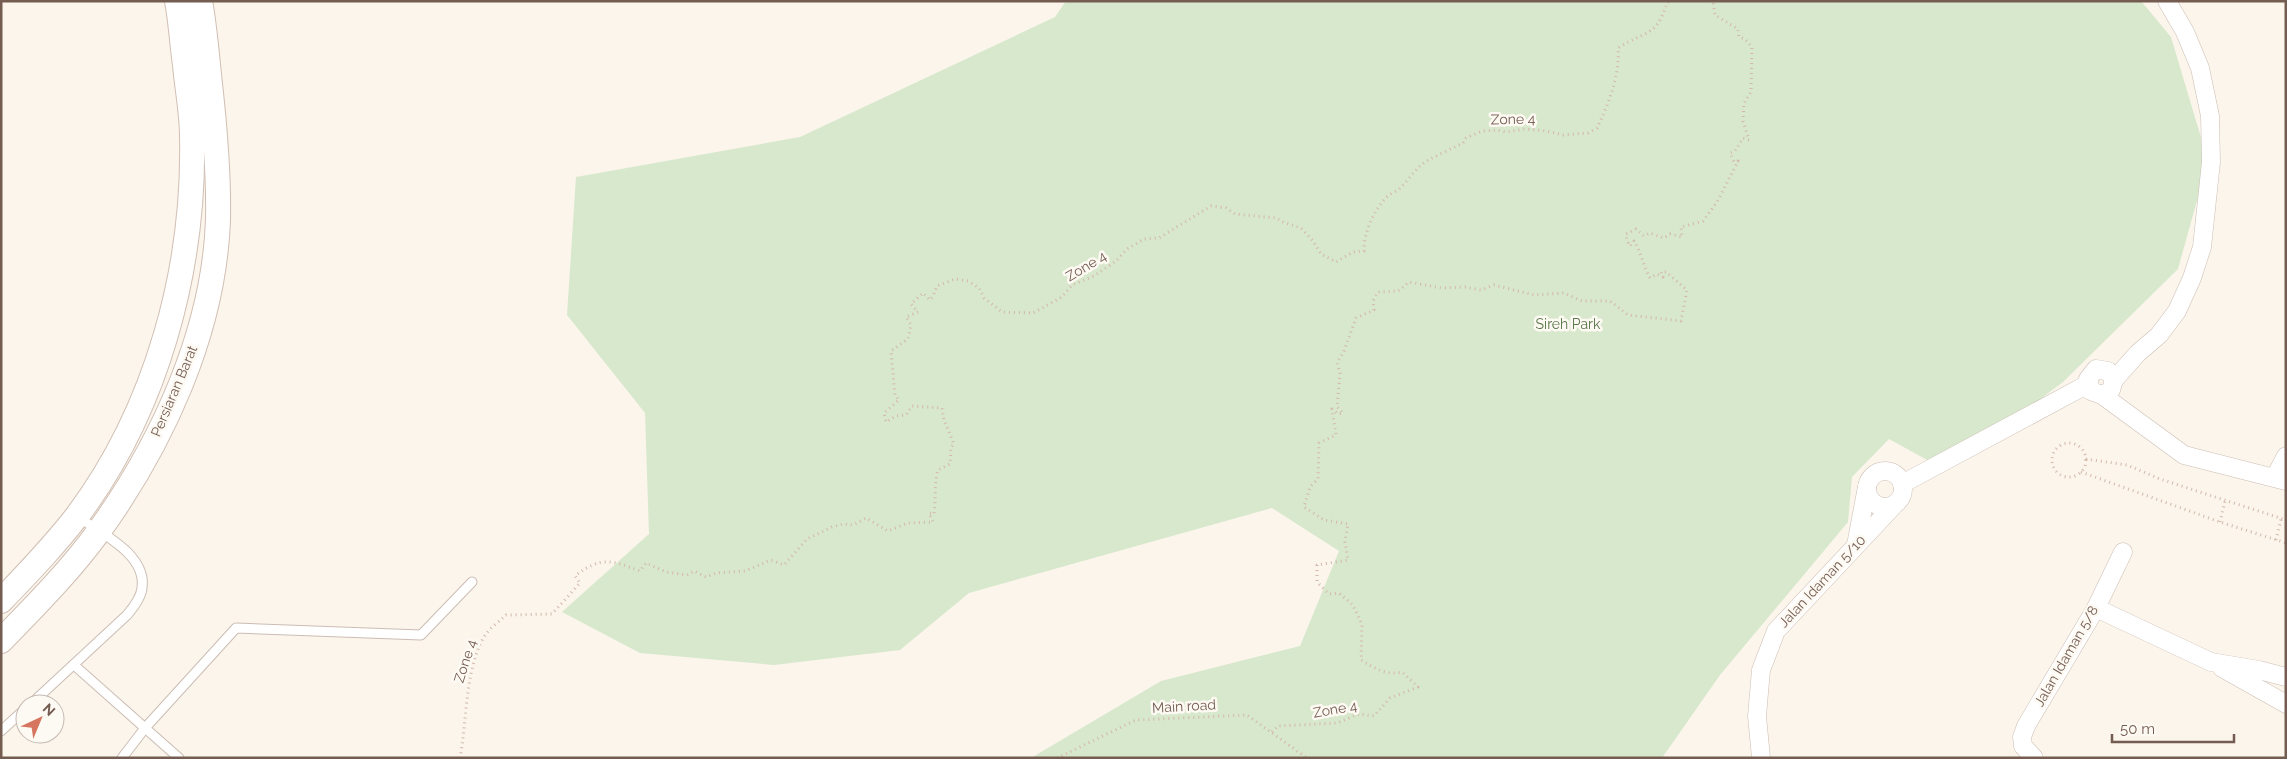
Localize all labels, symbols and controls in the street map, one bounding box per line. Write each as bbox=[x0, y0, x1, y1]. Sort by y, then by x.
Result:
street label: Zone 4 bbox=[1491, 111, 1536, 127]
street label: Zone 4 bbox=[1063, 247, 1109, 284]
park label: Sireh Park bbox=[1536, 316, 1601, 332]
street label: Persiaran Barat bbox=[148, 343, 201, 439]
street label: Jalan Idaman 5/10 bbox=[1775, 532, 1869, 630]
street label: Jalan Idaman 5/8 bbox=[2031, 603, 2101, 709]
street label: Zone 4 bbox=[451, 637, 480, 685]
north arrow bbox=[15, 694, 65, 744]
street label: Main road bbox=[1152, 696, 1216, 716]
street label: Zone 4 bbox=[1312, 697, 1359, 721]
text: N bbox=[40, 700, 58, 719]
scale bar bbox=[2112, 712, 2234, 744]
text: 50 m bbox=[2120, 720, 2155, 738]

